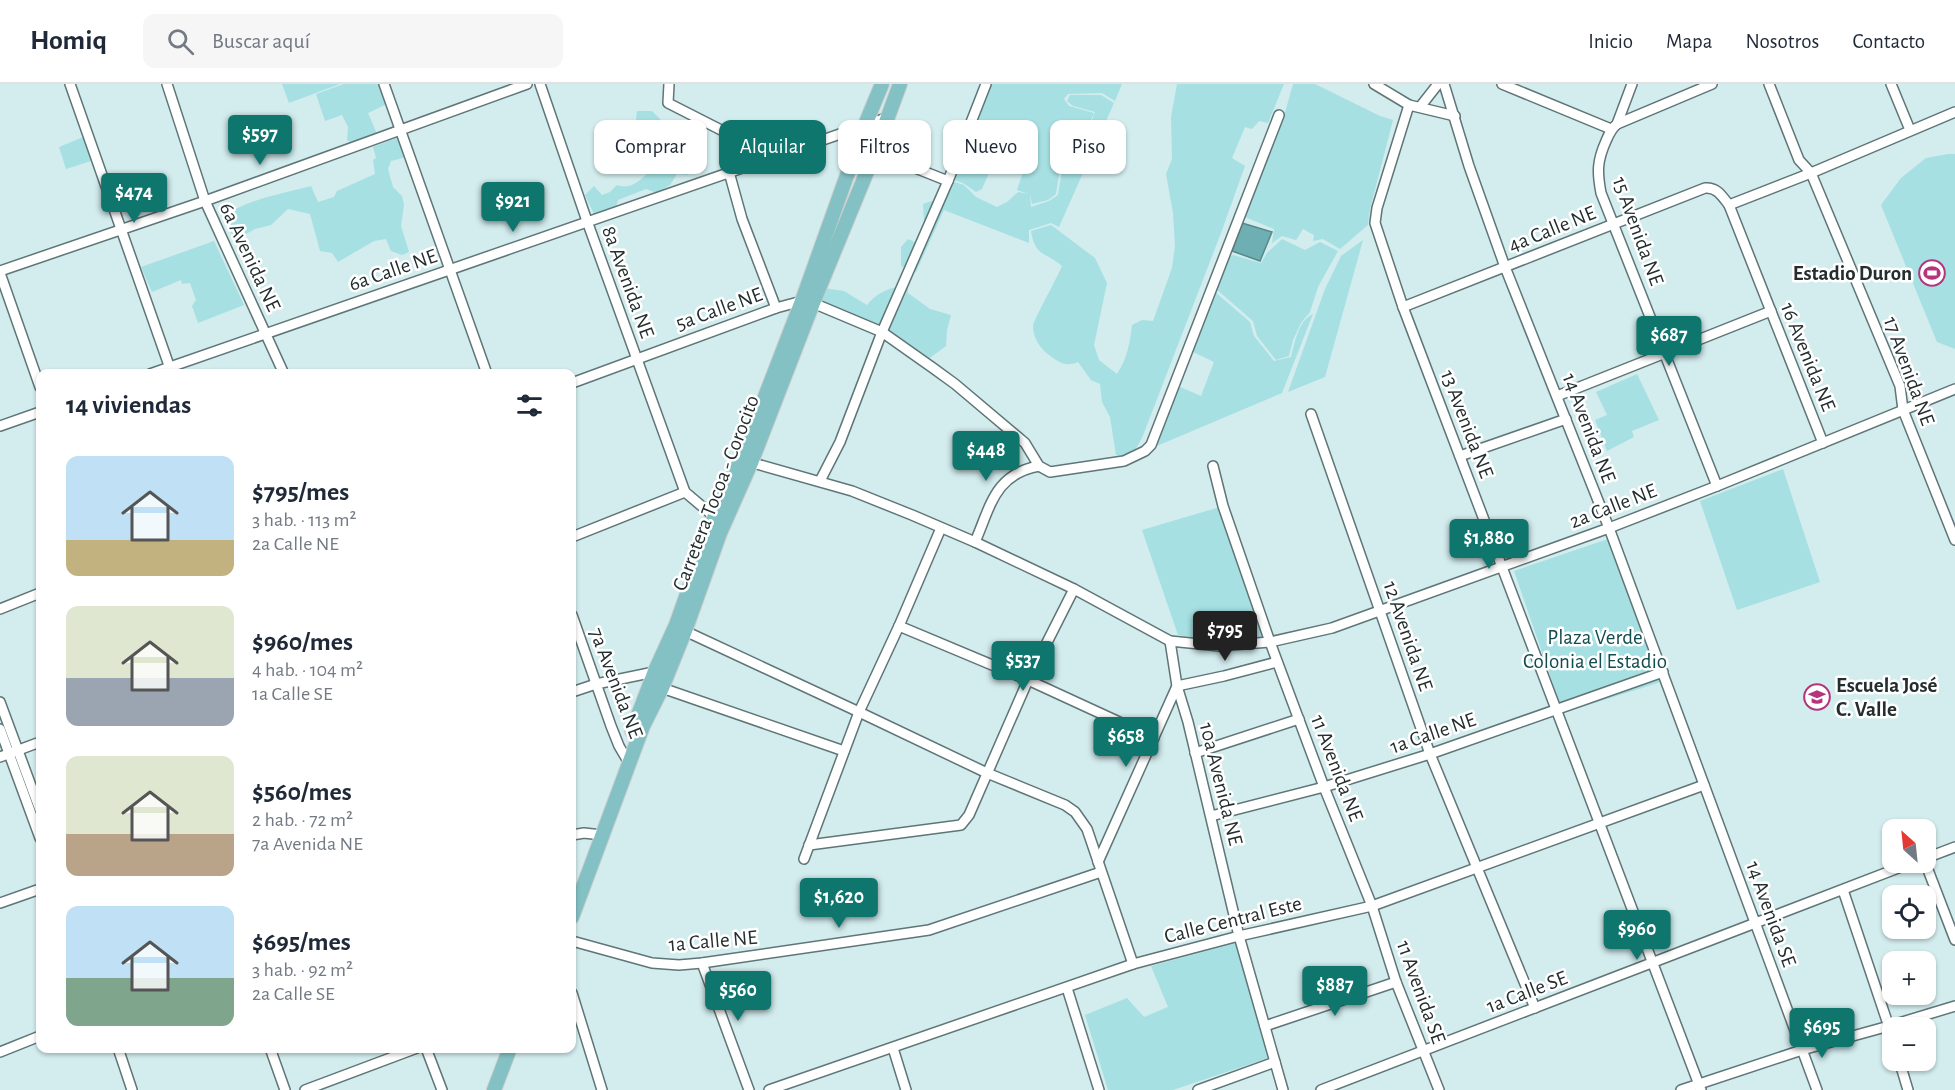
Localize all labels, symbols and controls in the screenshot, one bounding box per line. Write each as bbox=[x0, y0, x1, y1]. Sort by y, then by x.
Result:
search box bbox=[143, 14, 563, 68]
icon: search bbox=[164, 25, 197, 58]
text: Homiq bbox=[30, 27, 107, 55]
text: Buscar aquí bbox=[212, 30, 310, 52]
text: Inicio bbox=[1588, 31, 1633, 52]
text: Mapa bbox=[1666, 31, 1713, 52]
text: Nosotros bbox=[1746, 31, 1819, 52]
text: Contacto bbox=[1852, 31, 1925, 52]
pin: $597 bbox=[224, 115, 296, 166]
chip: Comprar bbox=[594, 120, 707, 174]
chip: Alquilar bbox=[719, 120, 826, 174]
chip: Filtros bbox=[838, 120, 931, 174]
chip: Nuevo bbox=[943, 120, 1038, 174]
chip: Piso bbox=[1050, 120, 1126, 174]
text: $597 bbox=[242, 124, 278, 144]
pin: $474 bbox=[98, 173, 170, 224]
street label: 15 Avenida NE bbox=[1609, 174, 1667, 288]
text: $474 bbox=[115, 182, 153, 202]
pin: $921 bbox=[477, 182, 549, 233]
text: $921 bbox=[495, 191, 531, 211]
street label: 6a Avenida NE bbox=[216, 199, 284, 315]
street label: 4a Calle NE bbox=[1505, 202, 1599, 256]
street label: 8a Avenida NE bbox=[598, 223, 658, 341]
street label: 6a Calle NE bbox=[346, 245, 440, 295]
sports icon: Estadio Duron bbox=[1917, 258, 1947, 288]
place label: Estadio Duron bbox=[1793, 263, 1912, 284]
street label: 5a Calle NE bbox=[673, 284, 765, 334]
street label: 16 Avenida NE bbox=[1777, 300, 1839, 414]
street label: 17 Avenida NE bbox=[1880, 314, 1938, 428]
pin: $687 bbox=[1633, 316, 1705, 367]
text: $687 bbox=[1650, 325, 1688, 345]
street label: 13 Avenida NE bbox=[1437, 367, 1497, 481]
street label: 14 Avenida NE bbox=[1559, 370, 1619, 486]
icon: filters bbox=[513, 389, 546, 422]
text: 14 viviendas bbox=[66, 392, 191, 418]
street label: Carretera Tocoa - Corocito bbox=[669, 392, 763, 594]
pin: $448 bbox=[950, 431, 1022, 482]
text: $448 bbox=[967, 440, 1005, 460]
text: $795/mes bbox=[252, 479, 349, 505]
icon: home bbox=[114, 480, 186, 552]
street label: 2a Calle NE bbox=[1567, 480, 1659, 532]
text: 3 hab. · 113 m² bbox=[252, 510, 357, 530]
pin: $1,880 bbox=[1440, 519, 1538, 570]
text: $1,880 bbox=[1464, 528, 1514, 548]
text: 2a Calle NE bbox=[252, 534, 339, 554]
street label: 12 Avenida NE bbox=[1379, 578, 1437, 694]
pin: $795 bbox=[1189, 611, 1261, 662]
text: $795 bbox=[1207, 620, 1243, 640]
street label: 7a Avenida NE bbox=[585, 625, 647, 741]
park label: Plaza Verde Colonia el Estadio bbox=[1523, 627, 1667, 672]
text: $960/mes bbox=[252, 629, 353, 655]
icon: home bbox=[114, 630, 186, 702]
pin: $537 bbox=[987, 641, 1059, 692]
text: $537 bbox=[1006, 650, 1040, 670]
text: 4 hab. · 104 m² bbox=[252, 660, 363, 680]
place label: Escuela José C. Valle bbox=[1836, 675, 1937, 720]
school or university icon: Escuela José C. Valle bbox=[1802, 682, 1832, 712]
text: 1a Calle SE bbox=[252, 684, 333, 704]
street label: 1a Calle NE bbox=[1388, 709, 1478, 757]
street label: 11 Avenida NE bbox=[1307, 712, 1367, 824]
pin: $658 bbox=[1090, 717, 1162, 768]
street label: 10a Avenida NE bbox=[1196, 720, 1246, 848]
text: $658 bbox=[1107, 726, 1145, 746]
text: $560/mes bbox=[252, 779, 352, 805]
icon: home bbox=[114, 780, 186, 852]
text: 2 hab. · 72 m² bbox=[252, 810, 353, 830]
north arrow bbox=[1882, 819, 1936, 873]
map controls bbox=[1882, 819, 1936, 1071]
text: 7a Avenida NE bbox=[252, 834, 363, 854]
street label: 14 Avenida SE bbox=[1742, 858, 1800, 970]
pin: $1,620 bbox=[790, 878, 888, 929]
button: locate bbox=[1882, 885, 1936, 939]
text: $1,620 bbox=[814, 887, 864, 907]
street label: Calle Central Este bbox=[1162, 893, 1304, 947]
pin: $960 bbox=[1601, 910, 1673, 961]
text: $960 bbox=[1618, 919, 1656, 939]
street label: 1a Calle NE bbox=[668, 927, 758, 955]
text: $695/mes bbox=[252, 929, 351, 955]
icon: home bbox=[114, 930, 186, 1002]
street label: 11 Avenida SE bbox=[1393, 938, 1449, 1046]
button: + bbox=[1882, 951, 1936, 1005]
text: 3 hab. · 92 m² bbox=[252, 960, 353, 980]
pin: $887 bbox=[1299, 966, 1371, 1017]
street label: 1a Calle SE bbox=[1484, 967, 1570, 1017]
pin: $560 bbox=[702, 971, 774, 1022]
text: $887 bbox=[1316, 975, 1354, 995]
text: $560 bbox=[719, 980, 757, 1000]
text: 2a Calle SE bbox=[252, 984, 335, 1004]
pin: $695 bbox=[1786, 1008, 1858, 1059]
text: $695 bbox=[1804, 1017, 1840, 1037]
button: − bbox=[1882, 1017, 1936, 1071]

